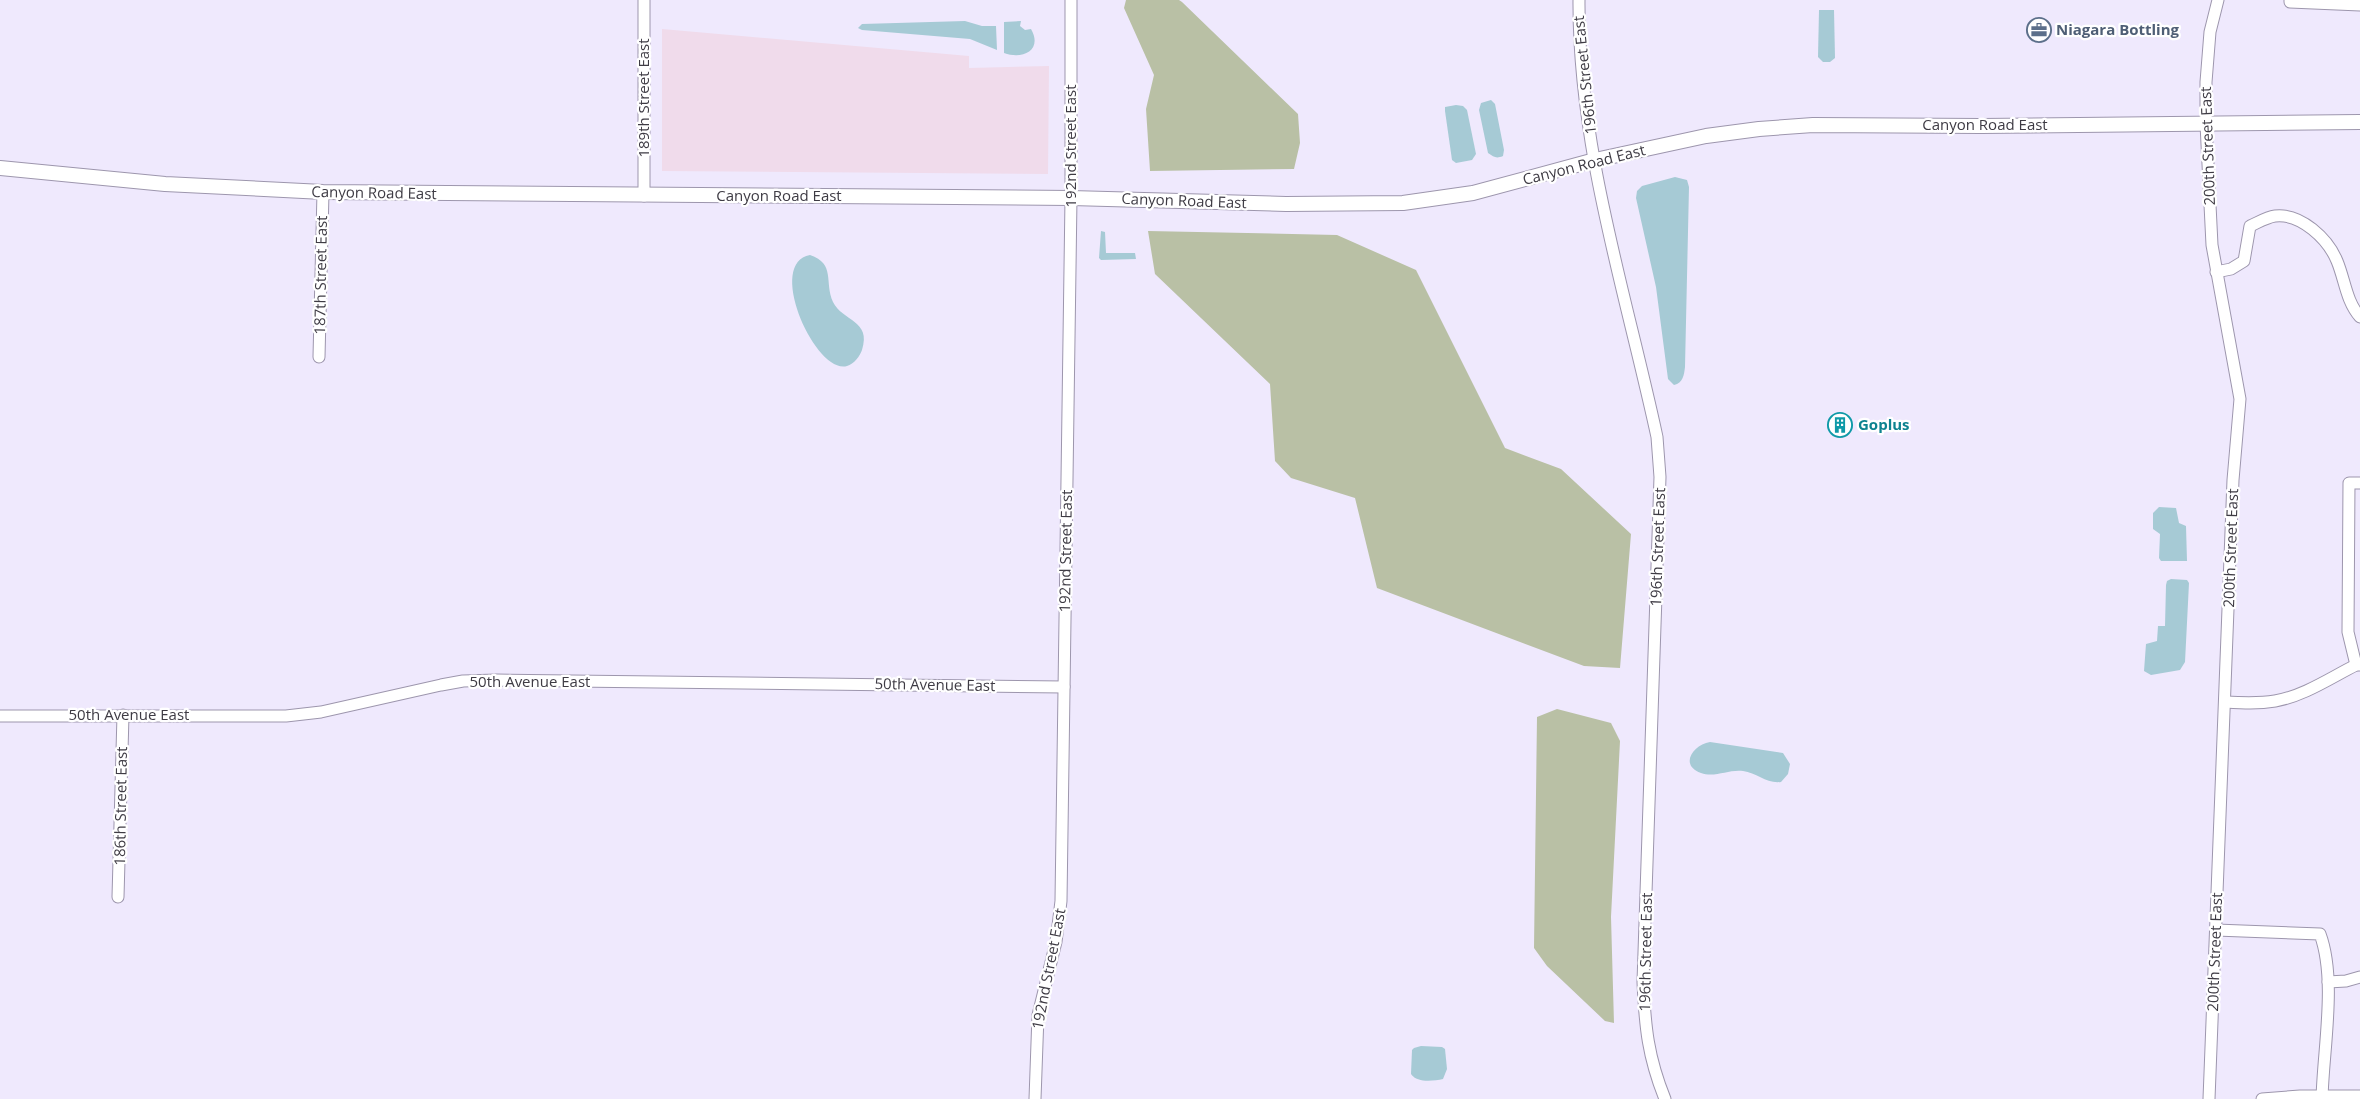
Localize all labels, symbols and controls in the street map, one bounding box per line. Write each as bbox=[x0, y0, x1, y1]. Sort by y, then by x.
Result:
street label: 196th Street East bbox=[1568, 15, 1600, 135]
office icon: Niagara Bottling bbox=[2026, 17, 2052, 43]
place label: Niagara Bottling bbox=[2056, 19, 2180, 39]
street label: 189th Street East bbox=[633, 38, 653, 158]
street label: 192nd Street East bbox=[1060, 85, 1080, 207]
street label: 200th Street East bbox=[2195, 86, 2219, 206]
street label: Canyon Road East bbox=[1922, 114, 2048, 134]
street label: Canyon Road East bbox=[1520, 139, 1647, 189]
street label: Canyon Road East bbox=[311, 181, 437, 203]
street label: Canyon Road East bbox=[716, 185, 842, 205]
street label: Canyon Road East bbox=[1121, 188, 1247, 212]
street label: 187th Street East bbox=[309, 215, 331, 335]
building icon: Goplus bbox=[1827, 412, 1853, 438]
place label: Goplus bbox=[1858, 414, 1910, 434]
street label: 196th Street East bbox=[1645, 487, 1669, 607]
street label: 200th Street East bbox=[2218, 488, 2242, 608]
street label: 192nd Street East bbox=[1054, 489, 1076, 613]
street label: 50th Avenue East bbox=[470, 671, 590, 691]
street label: 50th Avenue East bbox=[874, 673, 996, 695]
street label: 50th Avenue East bbox=[69, 704, 189, 724]
street label: 186th Street East bbox=[109, 746, 131, 866]
street label: 196th Street East bbox=[1634, 892, 1656, 1012]
street label: 200th Street East bbox=[2202, 892, 2226, 1012]
street label: 192nd Street East bbox=[1026, 907, 1070, 1031]

